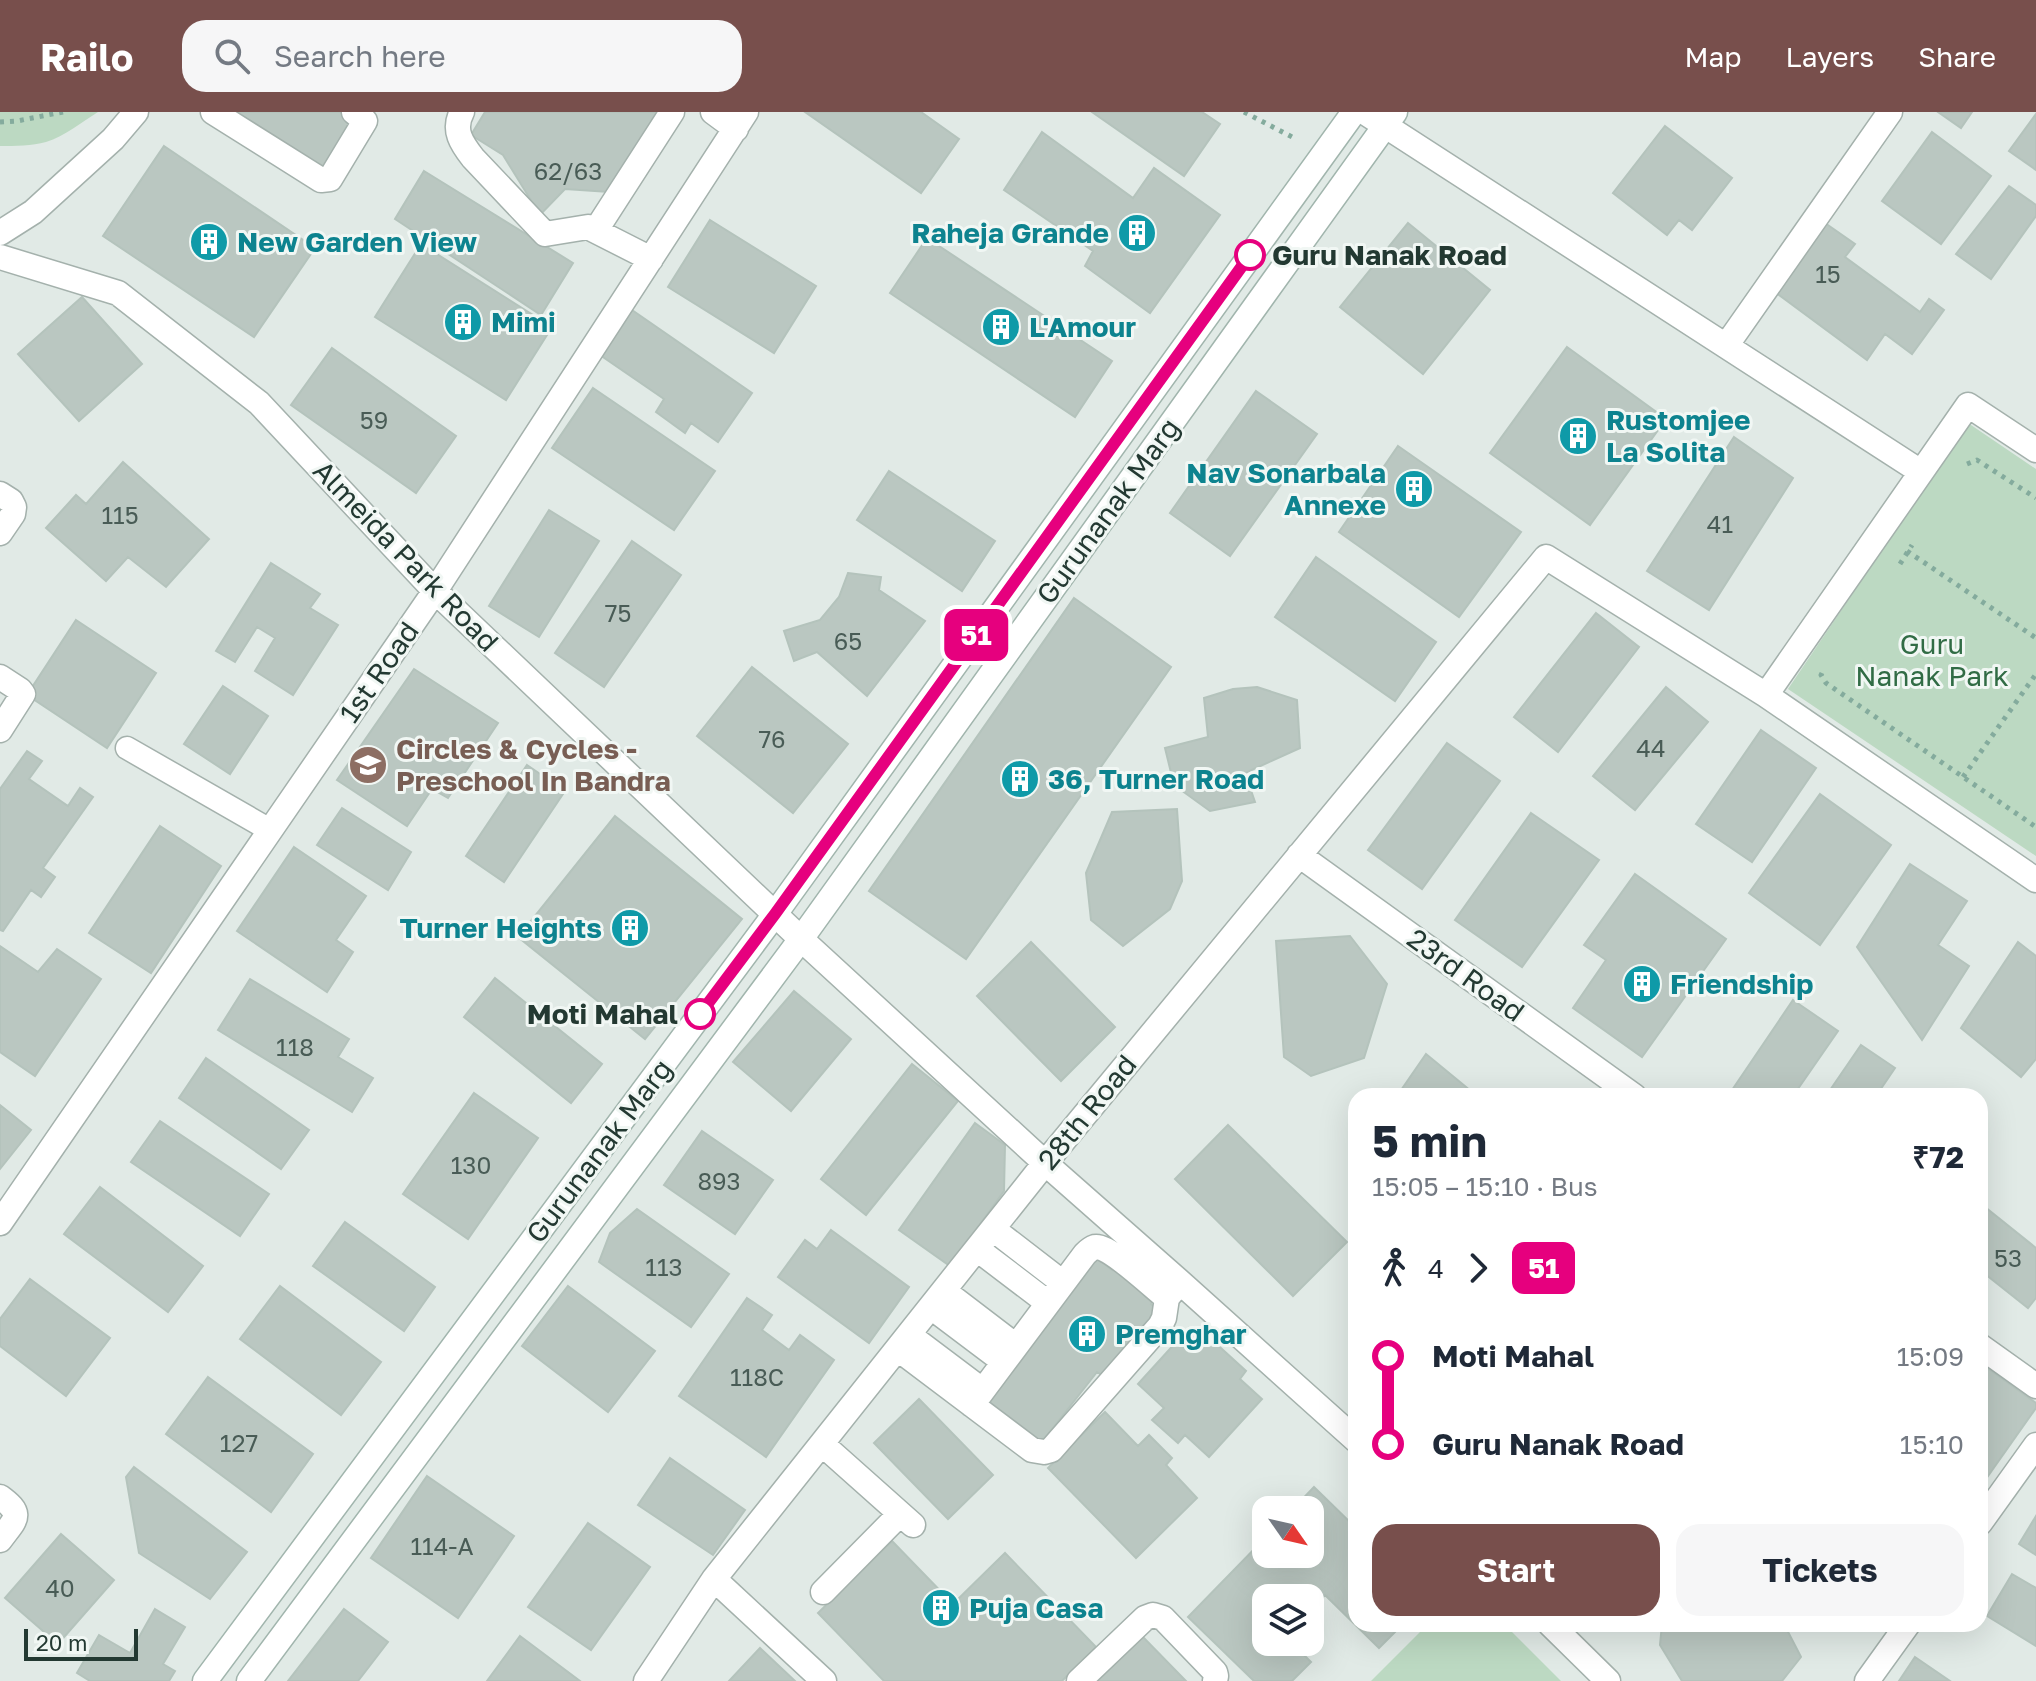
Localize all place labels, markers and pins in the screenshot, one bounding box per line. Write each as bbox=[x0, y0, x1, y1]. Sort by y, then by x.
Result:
building icon: Raheja Grande bbox=[1116, 212, 1158, 254]
place label: Raheja Grande bbox=[911, 216, 1109, 249]
building icon: New Garden View bbox=[188, 221, 230, 263]
place label: New Garden View bbox=[237, 225, 477, 258]
place label: Guru Nanak Road bbox=[1272, 238, 1507, 271]
marker: Guru Nanak Road bbox=[1235, 240, 1265, 270]
building icon: Mimi bbox=[442, 301, 484, 343]
place label: Mimi bbox=[491, 305, 556, 338]
building icon: L'Amour bbox=[980, 306, 1022, 348]
place label: L'Amour bbox=[1029, 310, 1136, 343]
place label: Rustomjee La Solita bbox=[1606, 403, 1750, 468]
building icon: Rustomjee La Solita bbox=[1557, 415, 1599, 457]
place label: Nav Sonarbala Annexe bbox=[1186, 456, 1386, 521]
building icon: Nav Sonarbala Annexe bbox=[1393, 468, 1435, 510]
place label: Circles & Cycles - Preschool In Bandra bbox=[396, 732, 671, 797]
school or university icon: Circles & Cycles - Preschool In Bandra bbox=[347, 744, 389, 786]
building icon: 36, Turner Road bbox=[999, 758, 1041, 800]
place label: 36, Turner Road bbox=[1048, 762, 1264, 795]
building icon: Turner Heights bbox=[609, 907, 651, 949]
place label: Turner Heights bbox=[399, 911, 602, 944]
building icon: Friendship bbox=[1621, 963, 1663, 1005]
place label: Friendship bbox=[1670, 967, 1813, 1000]
place label: Moti Mahal bbox=[527, 997, 678, 1030]
marker: Moti Mahal bbox=[685, 999, 715, 1029]
building icon: Premghar bbox=[1066, 1313, 1108, 1355]
place label: Premghar bbox=[1115, 1317, 1247, 1350]
building icon: Puja Casa bbox=[920, 1587, 962, 1629]
place label: Puja Casa bbox=[969, 1591, 1103, 1624]

